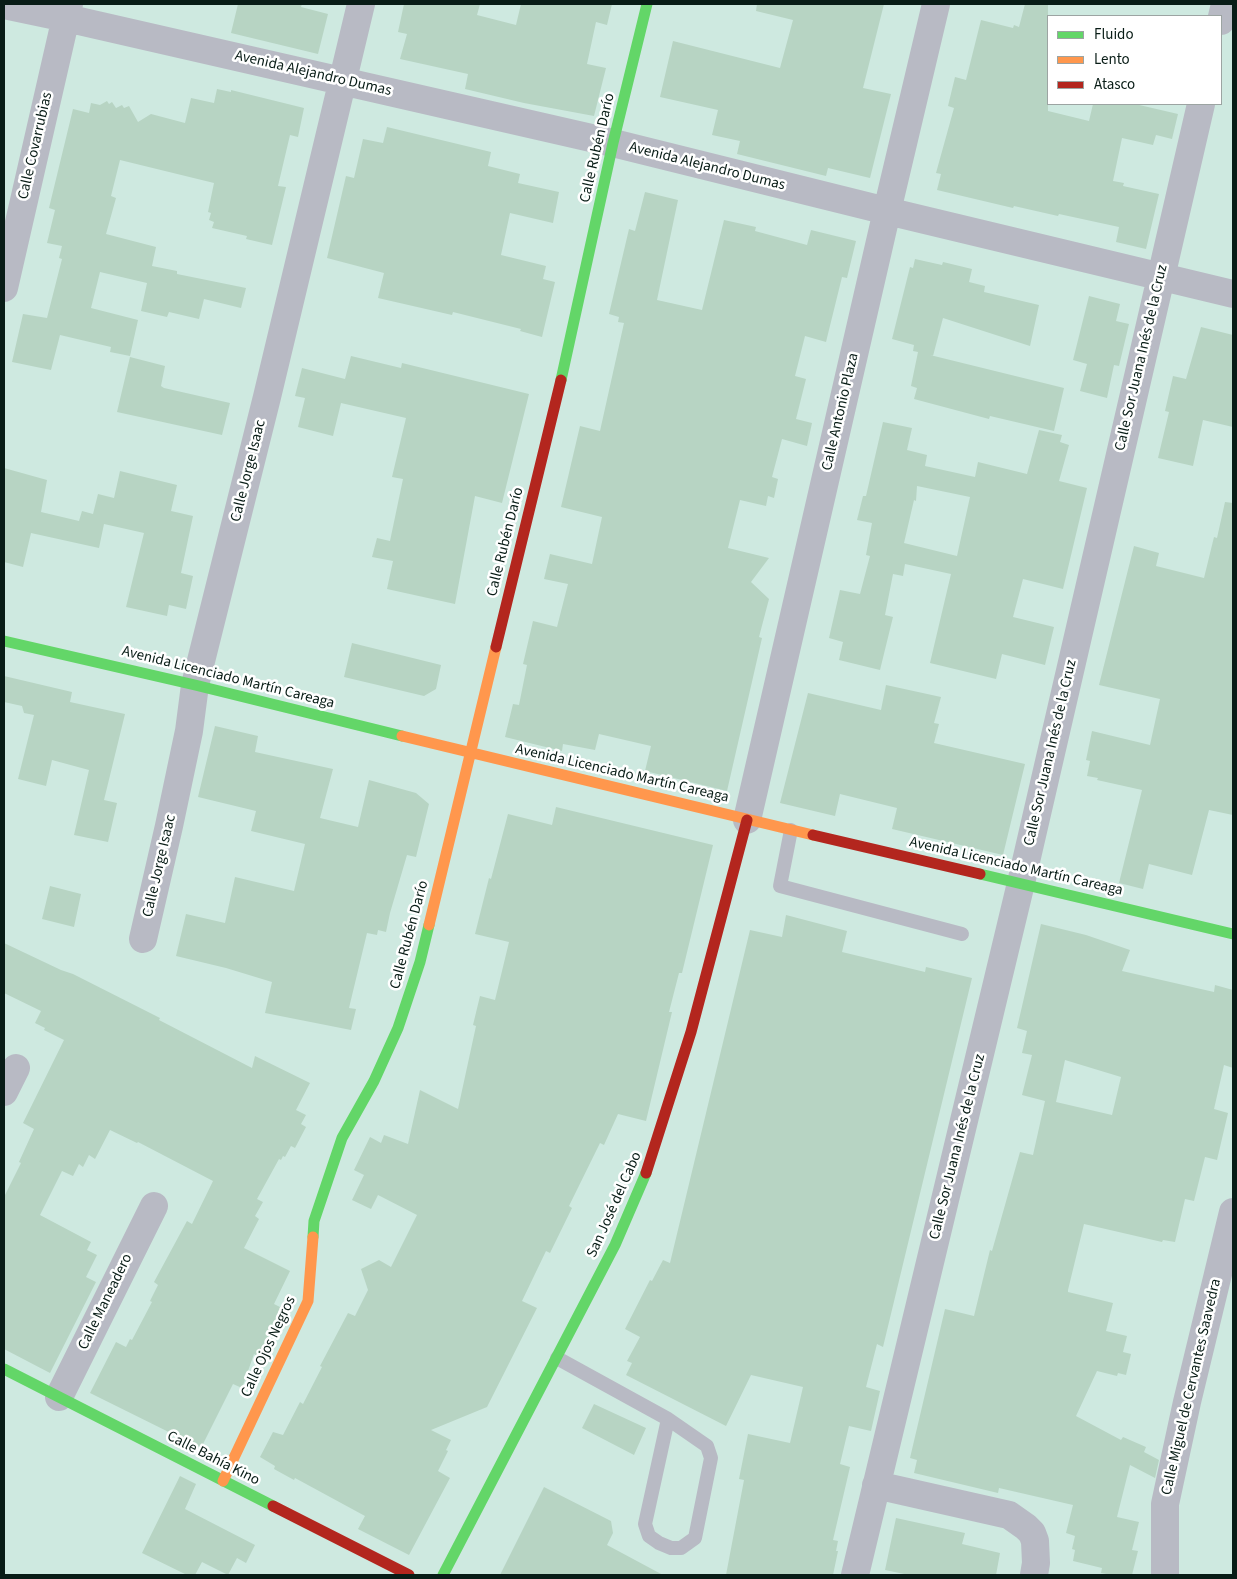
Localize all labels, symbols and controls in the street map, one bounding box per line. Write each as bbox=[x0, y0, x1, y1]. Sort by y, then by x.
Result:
legend bbox=[1047, 15, 1222, 105]
text: Fluido bbox=[1094, 24, 1134, 45]
street label: Avenida Alejandro Dumas bbox=[233, 47, 393, 101]
text: Lento bbox=[1094, 49, 1130, 70]
text: Atasco bbox=[1094, 74, 1135, 95]
street label: Calle Covarrubias bbox=[15, 91, 57, 201]
street label: Calle Rubén Darío bbox=[577, 92, 619, 204]
street label: Avenida Alejandro Dumas bbox=[627, 139, 787, 195]
street label: Calle Sor Juana Inés de la Cruz bbox=[1112, 263, 1172, 453]
street label: Calle Antonio Plaza bbox=[819, 351, 863, 473]
street label: Calle Jorge Isaac bbox=[228, 418, 270, 524]
street label: Calle Rubén Darío bbox=[484, 486, 528, 598]
street label: Avenida Licenciado Martín Careaga bbox=[120, 643, 336, 713]
street label: Calle Sor Juana Inés de la Cruz bbox=[1021, 658, 1081, 848]
street label: Avenida Licenciado Martín Careaga bbox=[514, 741, 730, 807]
street label: Calle Jorge Isaac bbox=[139, 813, 181, 919]
street label: Avenida Licenciado Martín Careaga bbox=[908, 834, 1124, 900]
street label: Calle Rubén Darío bbox=[387, 879, 433, 991]
street label: Calle Sor Juana Inés de la Cruz bbox=[926, 1052, 990, 1242]
street label: San José del Cabo bbox=[584, 1149, 646, 1261]
street label: Calle Maneadero bbox=[75, 1251, 137, 1353]
street label: Calle Miguel de Cervantes Saavedra bbox=[1158, 1277, 1226, 1497]
street label: Calle Ojos Negros bbox=[238, 1294, 300, 1400]
street label: Calle Bahía Kino bbox=[164, 1428, 262, 1490]

